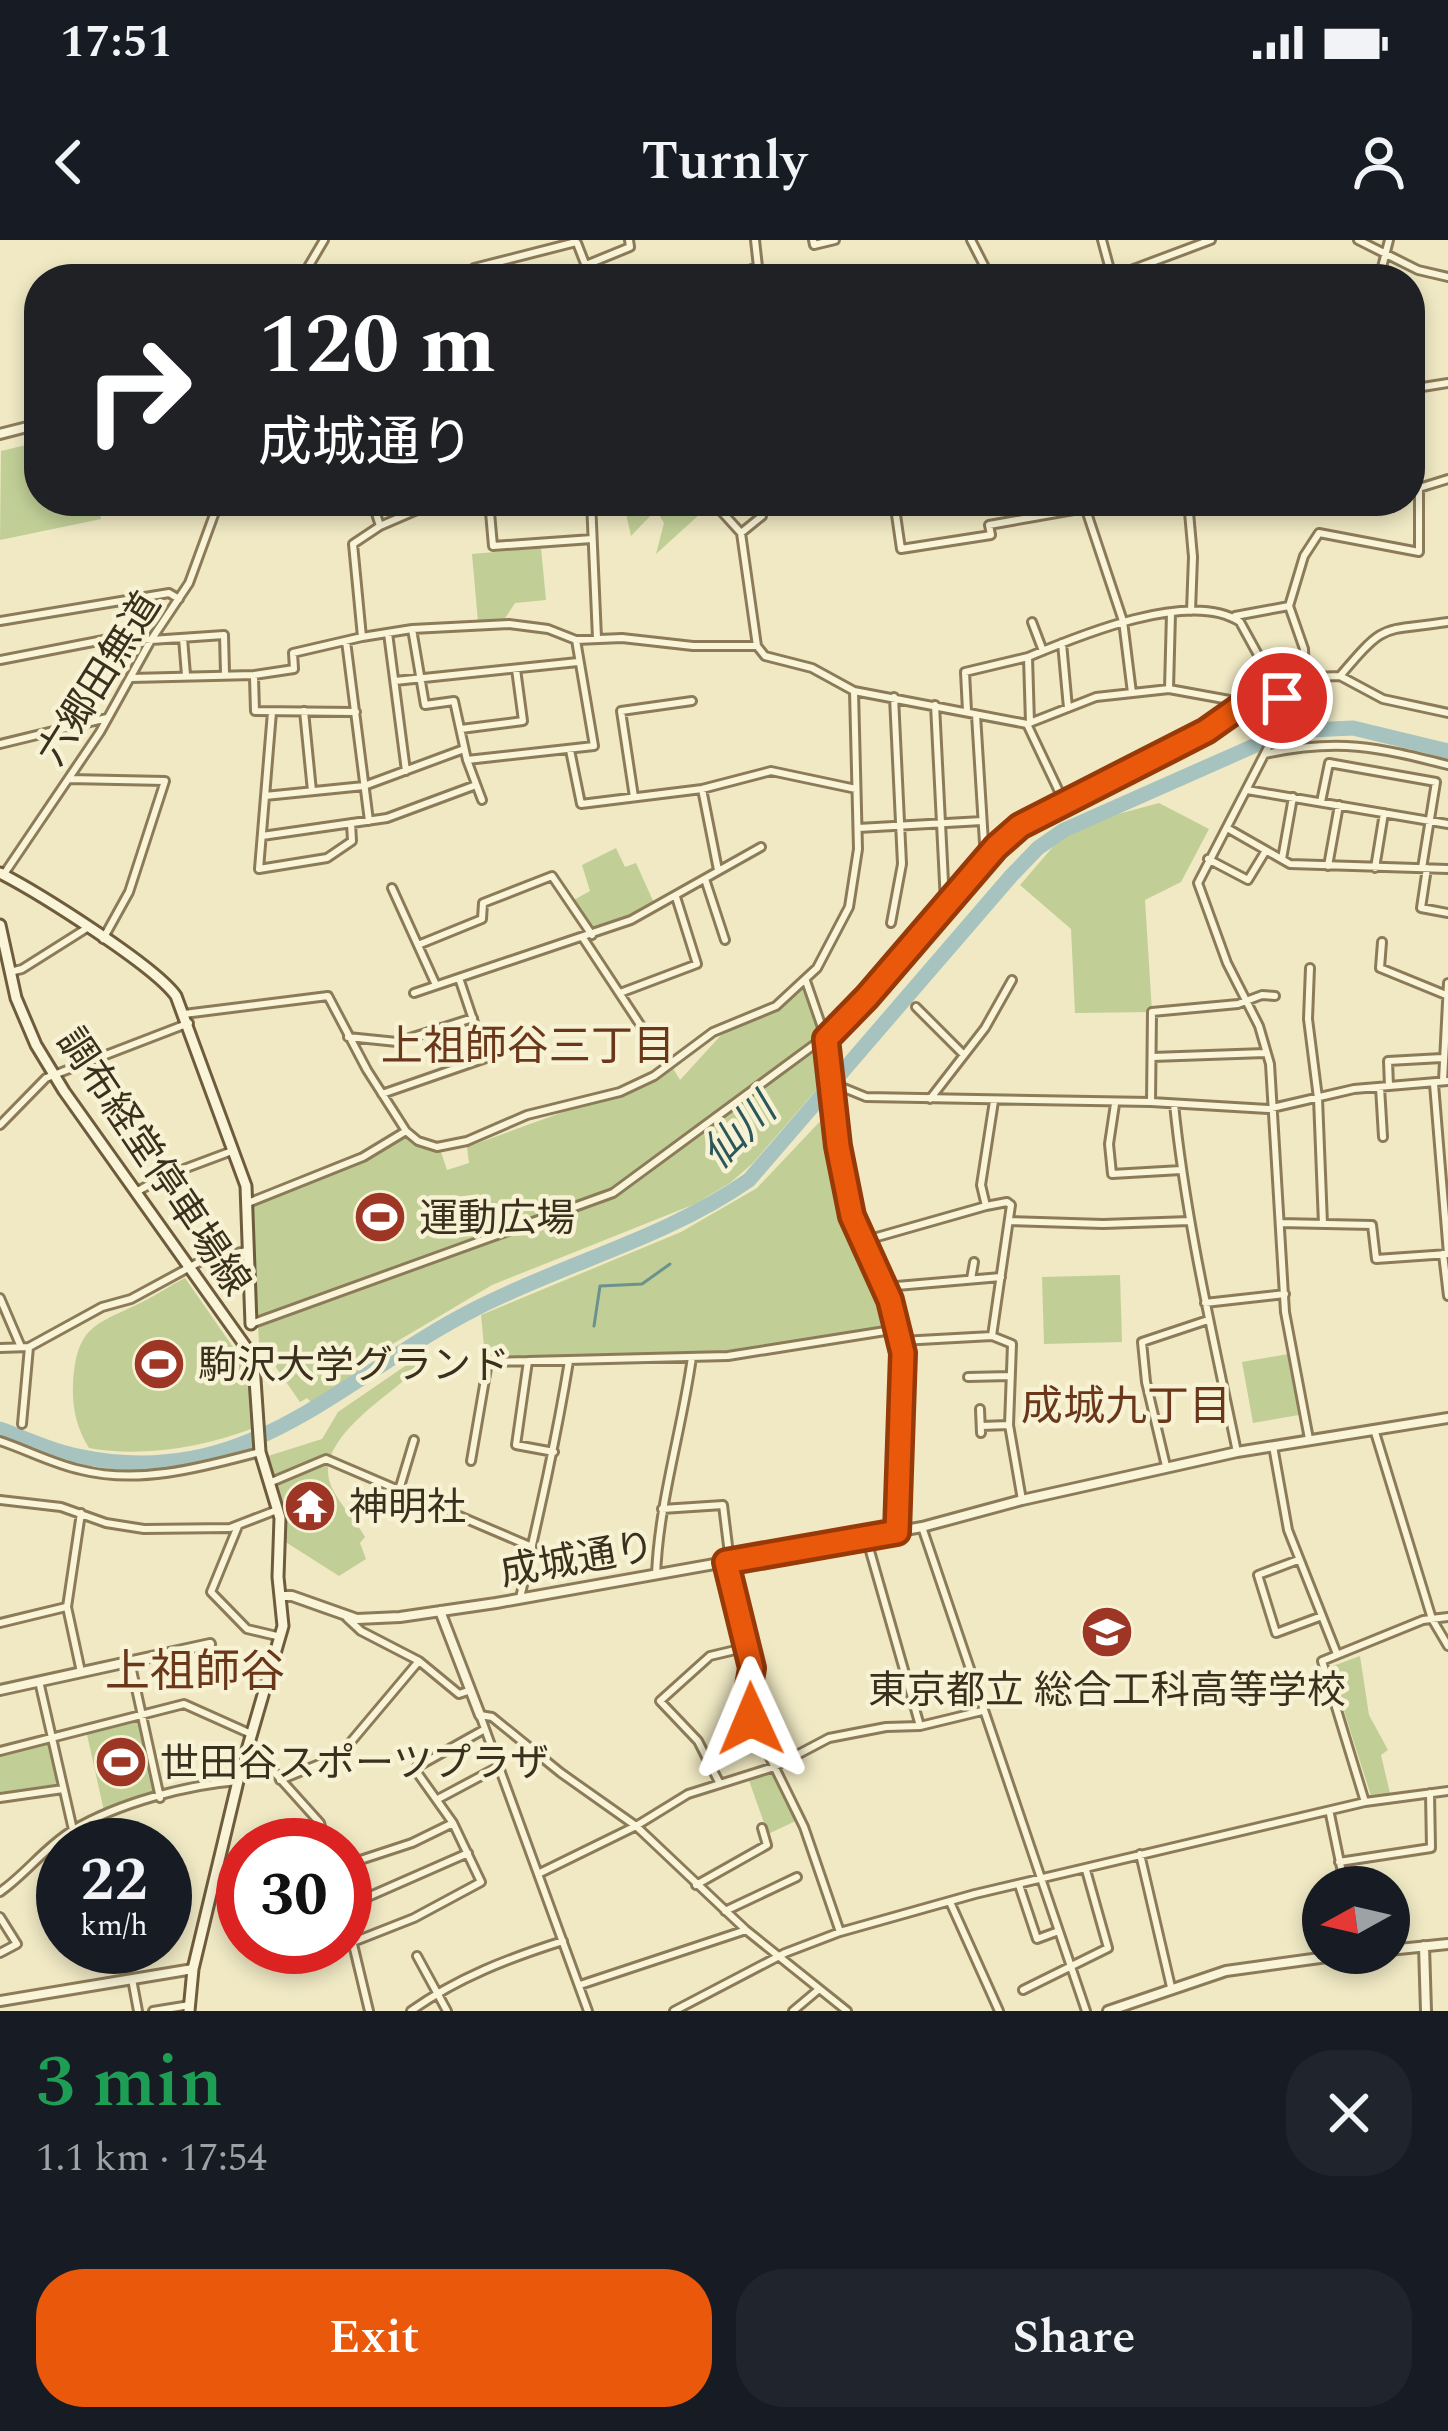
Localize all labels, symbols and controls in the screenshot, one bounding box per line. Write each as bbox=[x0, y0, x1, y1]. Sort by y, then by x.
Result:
text: 17:51 bbox=[60, 8, 173, 77]
text: Turnly bbox=[641, 121, 807, 203]
icon: back bbox=[36, 129, 102, 195]
icon: person bbox=[1346, 129, 1412, 195]
text: 120 m bbox=[258, 282, 496, 410]
icon: right bbox=[60, 312, 216, 468]
text: 成城通り bbox=[258, 403, 474, 485]
street label: 六郷田無道 bbox=[23, 581, 177, 778]
pin bbox=[1231, 647, 1333, 749]
icon: arrive bbox=[1249, 665, 1315, 731]
district label: 上祖師谷三丁目 bbox=[381, 1016, 675, 1079]
street label: 調布経堂停車場線 bbox=[41, 1017, 265, 1308]
water label: 仙川 bbox=[688, 1078, 795, 1185]
sports icon: 運動広場 bbox=[352, 1189, 408, 1245]
place label: 運動広場 bbox=[419, 1190, 575, 1249]
sports icon: 駒沢大学グランド bbox=[131, 1336, 187, 1392]
place label: 駒沢大学グランド bbox=[198, 1337, 510, 1396]
district label: 成城九丁目 bbox=[1021, 1376, 1231, 1439]
temple icon: 神明社 bbox=[282, 1478, 338, 1534]
place label: 神明社 bbox=[349, 1479, 466, 1538]
street label: 成城通り bbox=[495, 1518, 659, 1603]
school or university icon: 東京都立 総合工科高等学校 bbox=[1079, 1604, 1135, 1660]
district label: 上祖師谷 bbox=[105, 1638, 285, 1707]
position arrow bbox=[688, 1656, 814, 1782]
place label: 東京都立 総合工科高等学校 bbox=[868, 1662, 1346, 1721]
sports icon: 世田谷スポーツプラザ bbox=[93, 1734, 149, 1790]
place label: 世田谷スポーツプラザ bbox=[160, 1735, 549, 1794]
speed limit sign: 30 bbox=[216, 1818, 372, 1974]
text: 22 bbox=[80, 1835, 148, 1927]
north arrow bbox=[1302, 1866, 1410, 1974]
map controls bbox=[1302, 1866, 1410, 1974]
text: km/h bbox=[80, 1903, 148, 1949]
text: 3 min bbox=[36, 2029, 223, 2138]
button: close bbox=[1286, 2050, 1412, 2176]
text: 1.1 km · 17:54 bbox=[36, 2129, 267, 2188]
button: Exit bbox=[36, 2269, 712, 2407]
button: Share bbox=[736, 2269, 1412, 2407]

